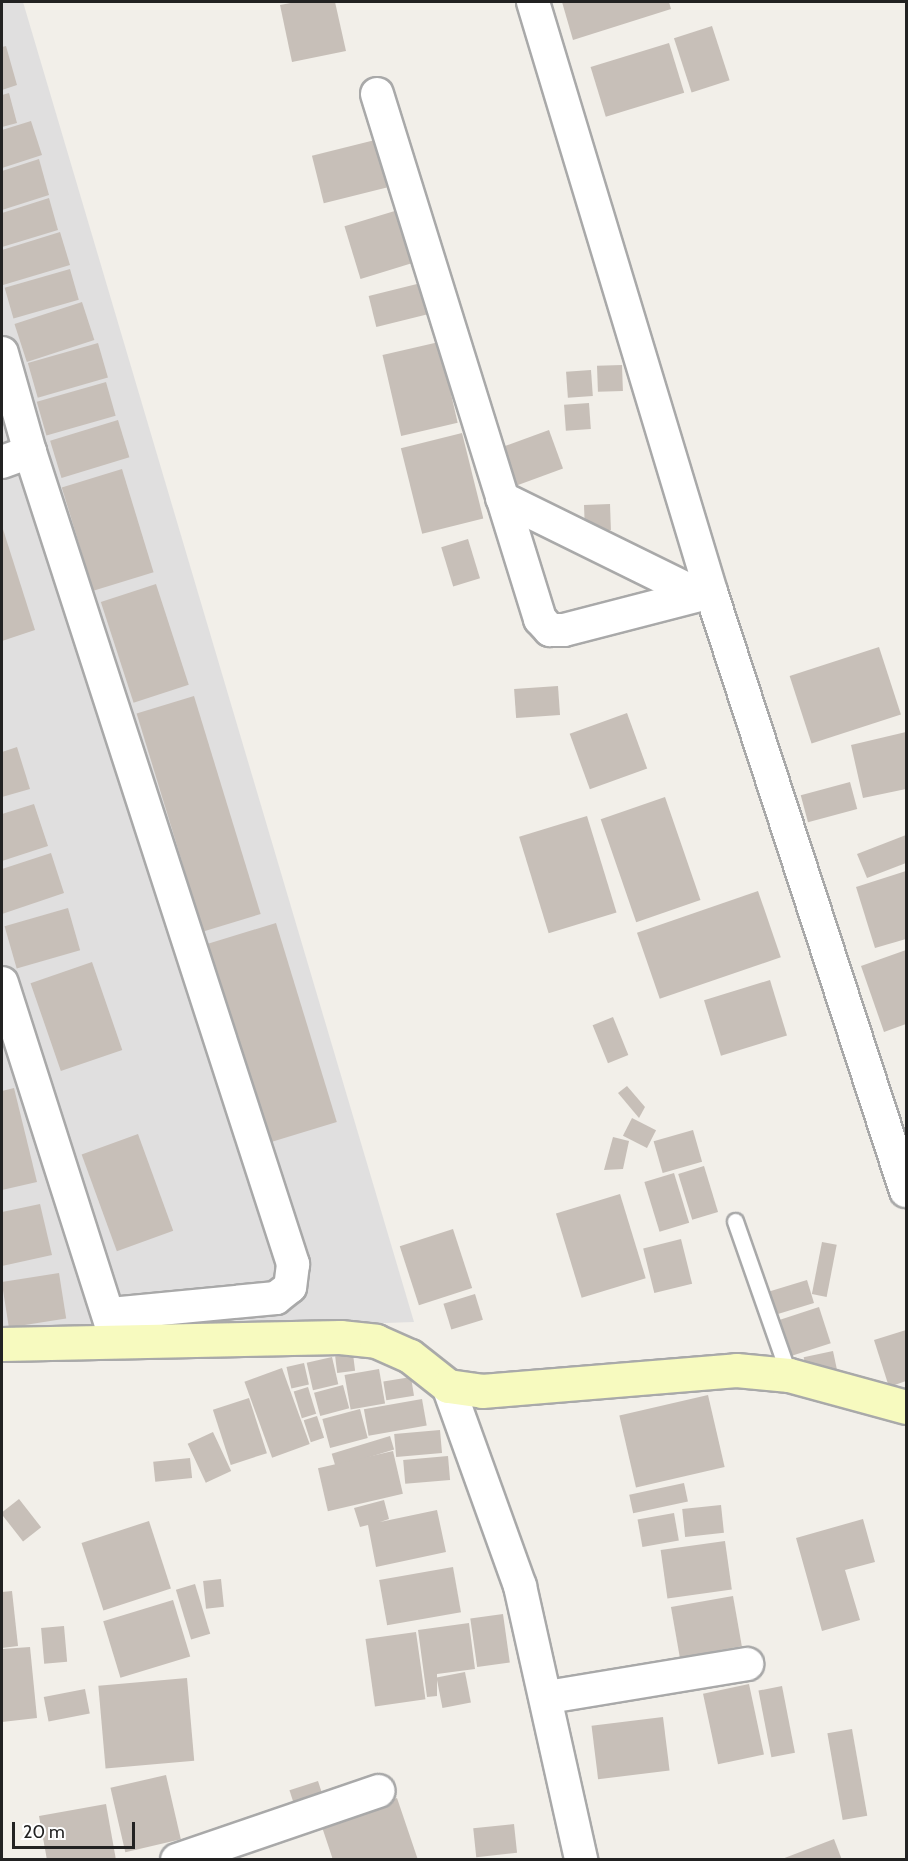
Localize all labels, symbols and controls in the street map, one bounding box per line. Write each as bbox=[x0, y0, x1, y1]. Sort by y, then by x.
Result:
scale bar bbox=[15, 1810, 138, 1848]
text: 20 m bbox=[23, 1821, 65, 1843]

